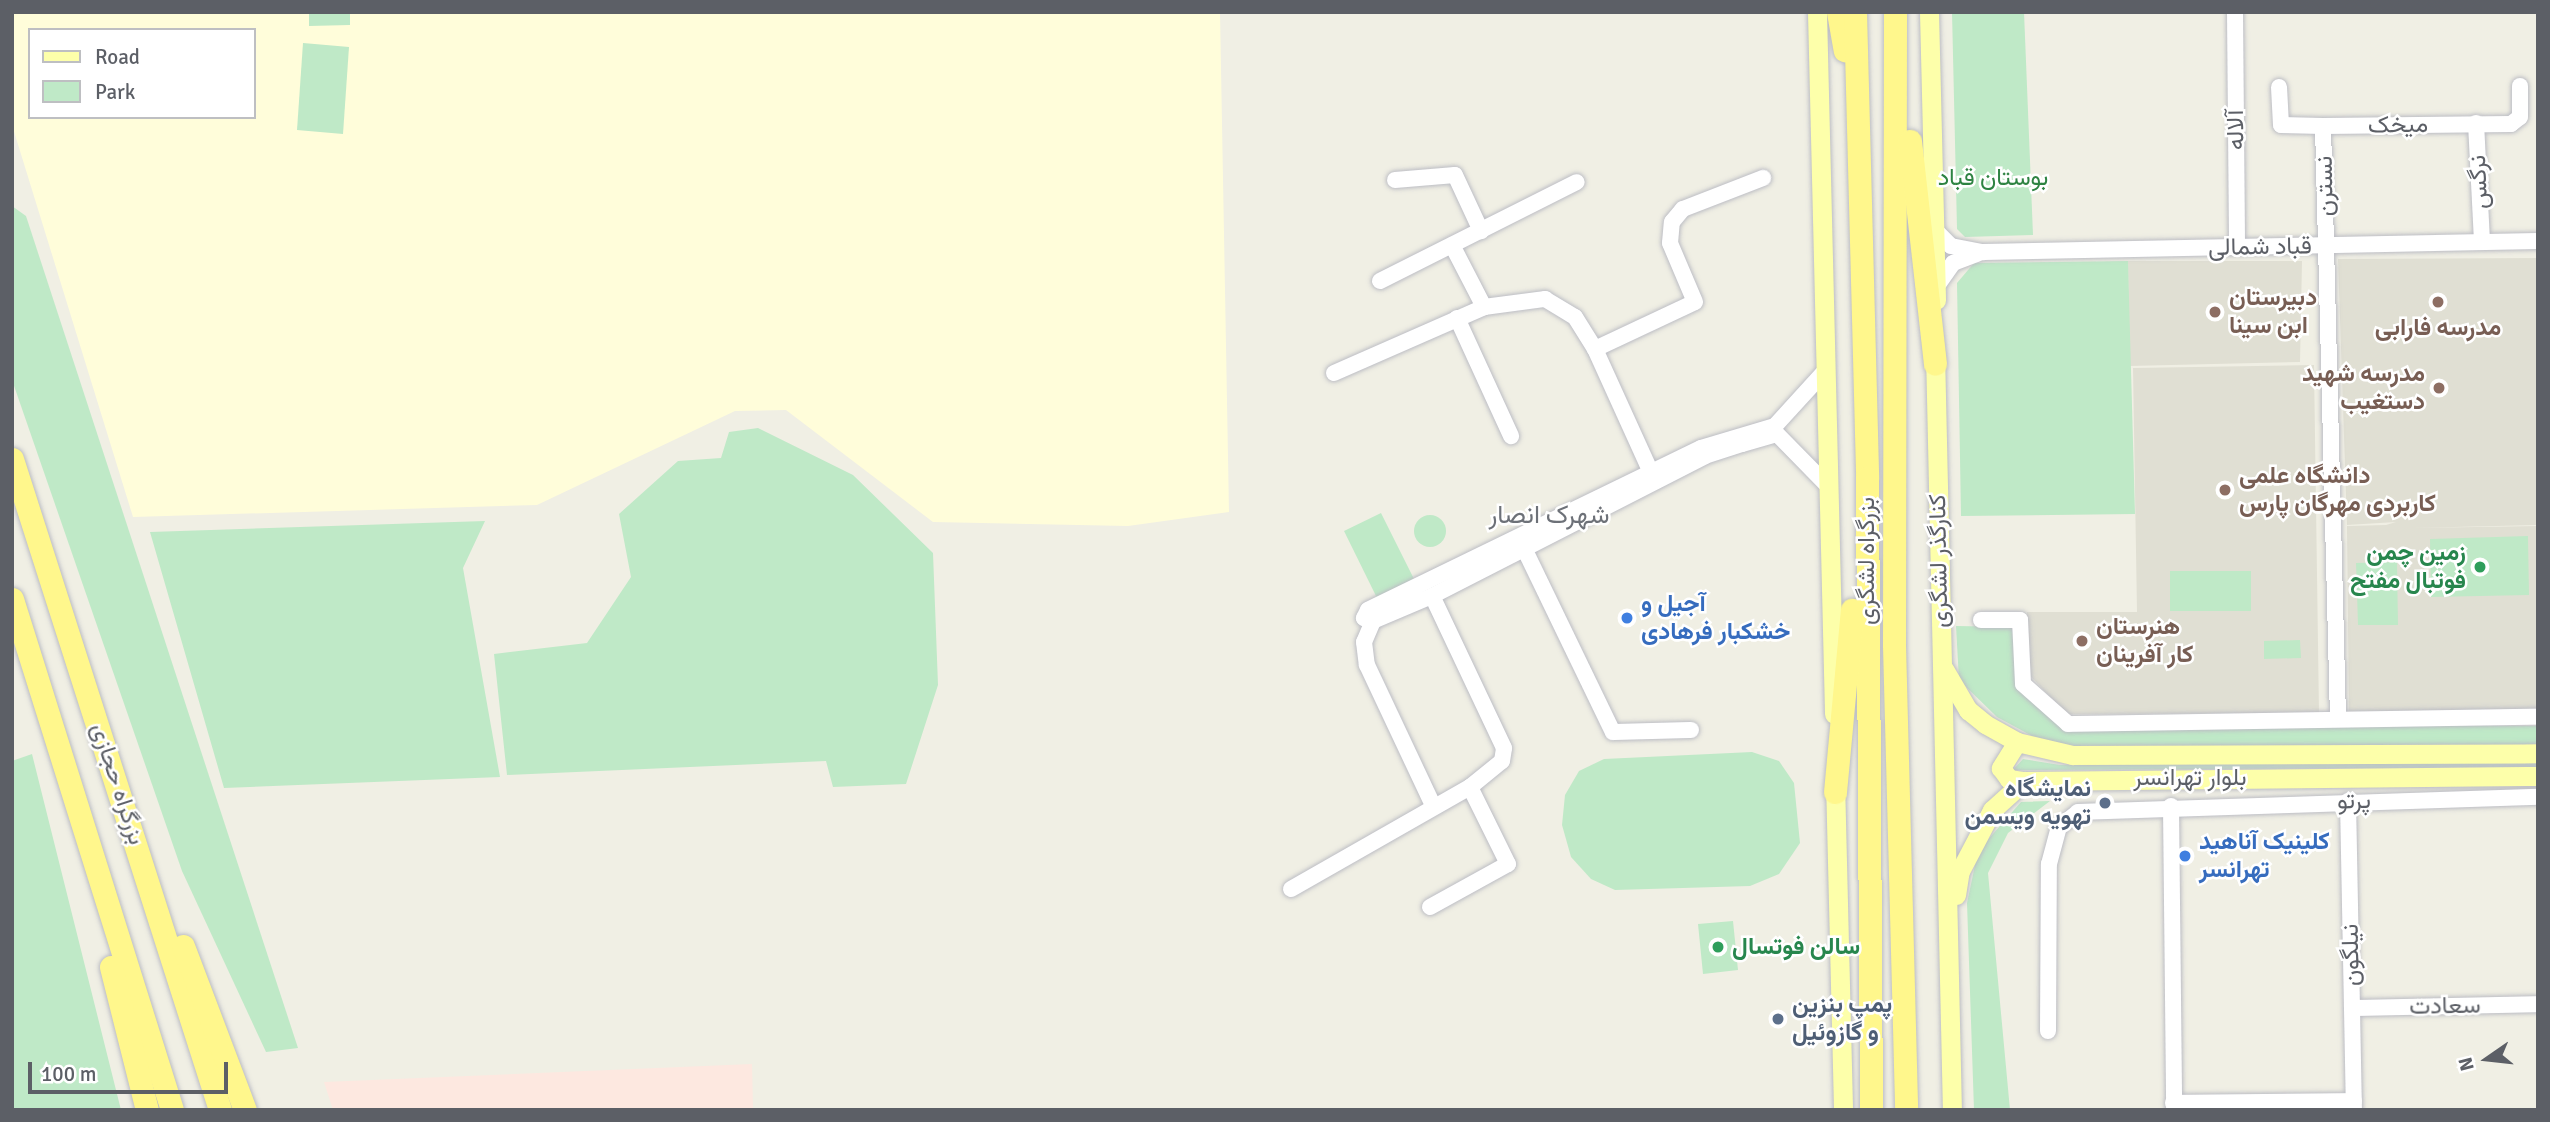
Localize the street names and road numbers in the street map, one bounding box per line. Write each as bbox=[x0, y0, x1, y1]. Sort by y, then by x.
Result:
street label: آلاله bbox=[2221, 110, 2251, 150]
street label: میخک bbox=[2368, 110, 2428, 140]
street label: نرگس bbox=[2463, 154, 2495, 210]
street label: نسترن bbox=[2310, 155, 2340, 217]
street label: قباد شمالی bbox=[2208, 232, 2312, 262]
street label: کنارگذر لشگری bbox=[1923, 494, 1955, 628]
street label: بزرگراه لشگری bbox=[1853, 497, 1881, 625]
street label: بزرگراه حجازی bbox=[85, 720, 151, 848]
street label: بلوار تهرانسر bbox=[2133, 764, 2247, 792]
street label: پرتو bbox=[2337, 786, 2371, 816]
street label: نیلگون bbox=[2336, 924, 2366, 986]
street label: سعادت bbox=[2409, 991, 2481, 1021]

